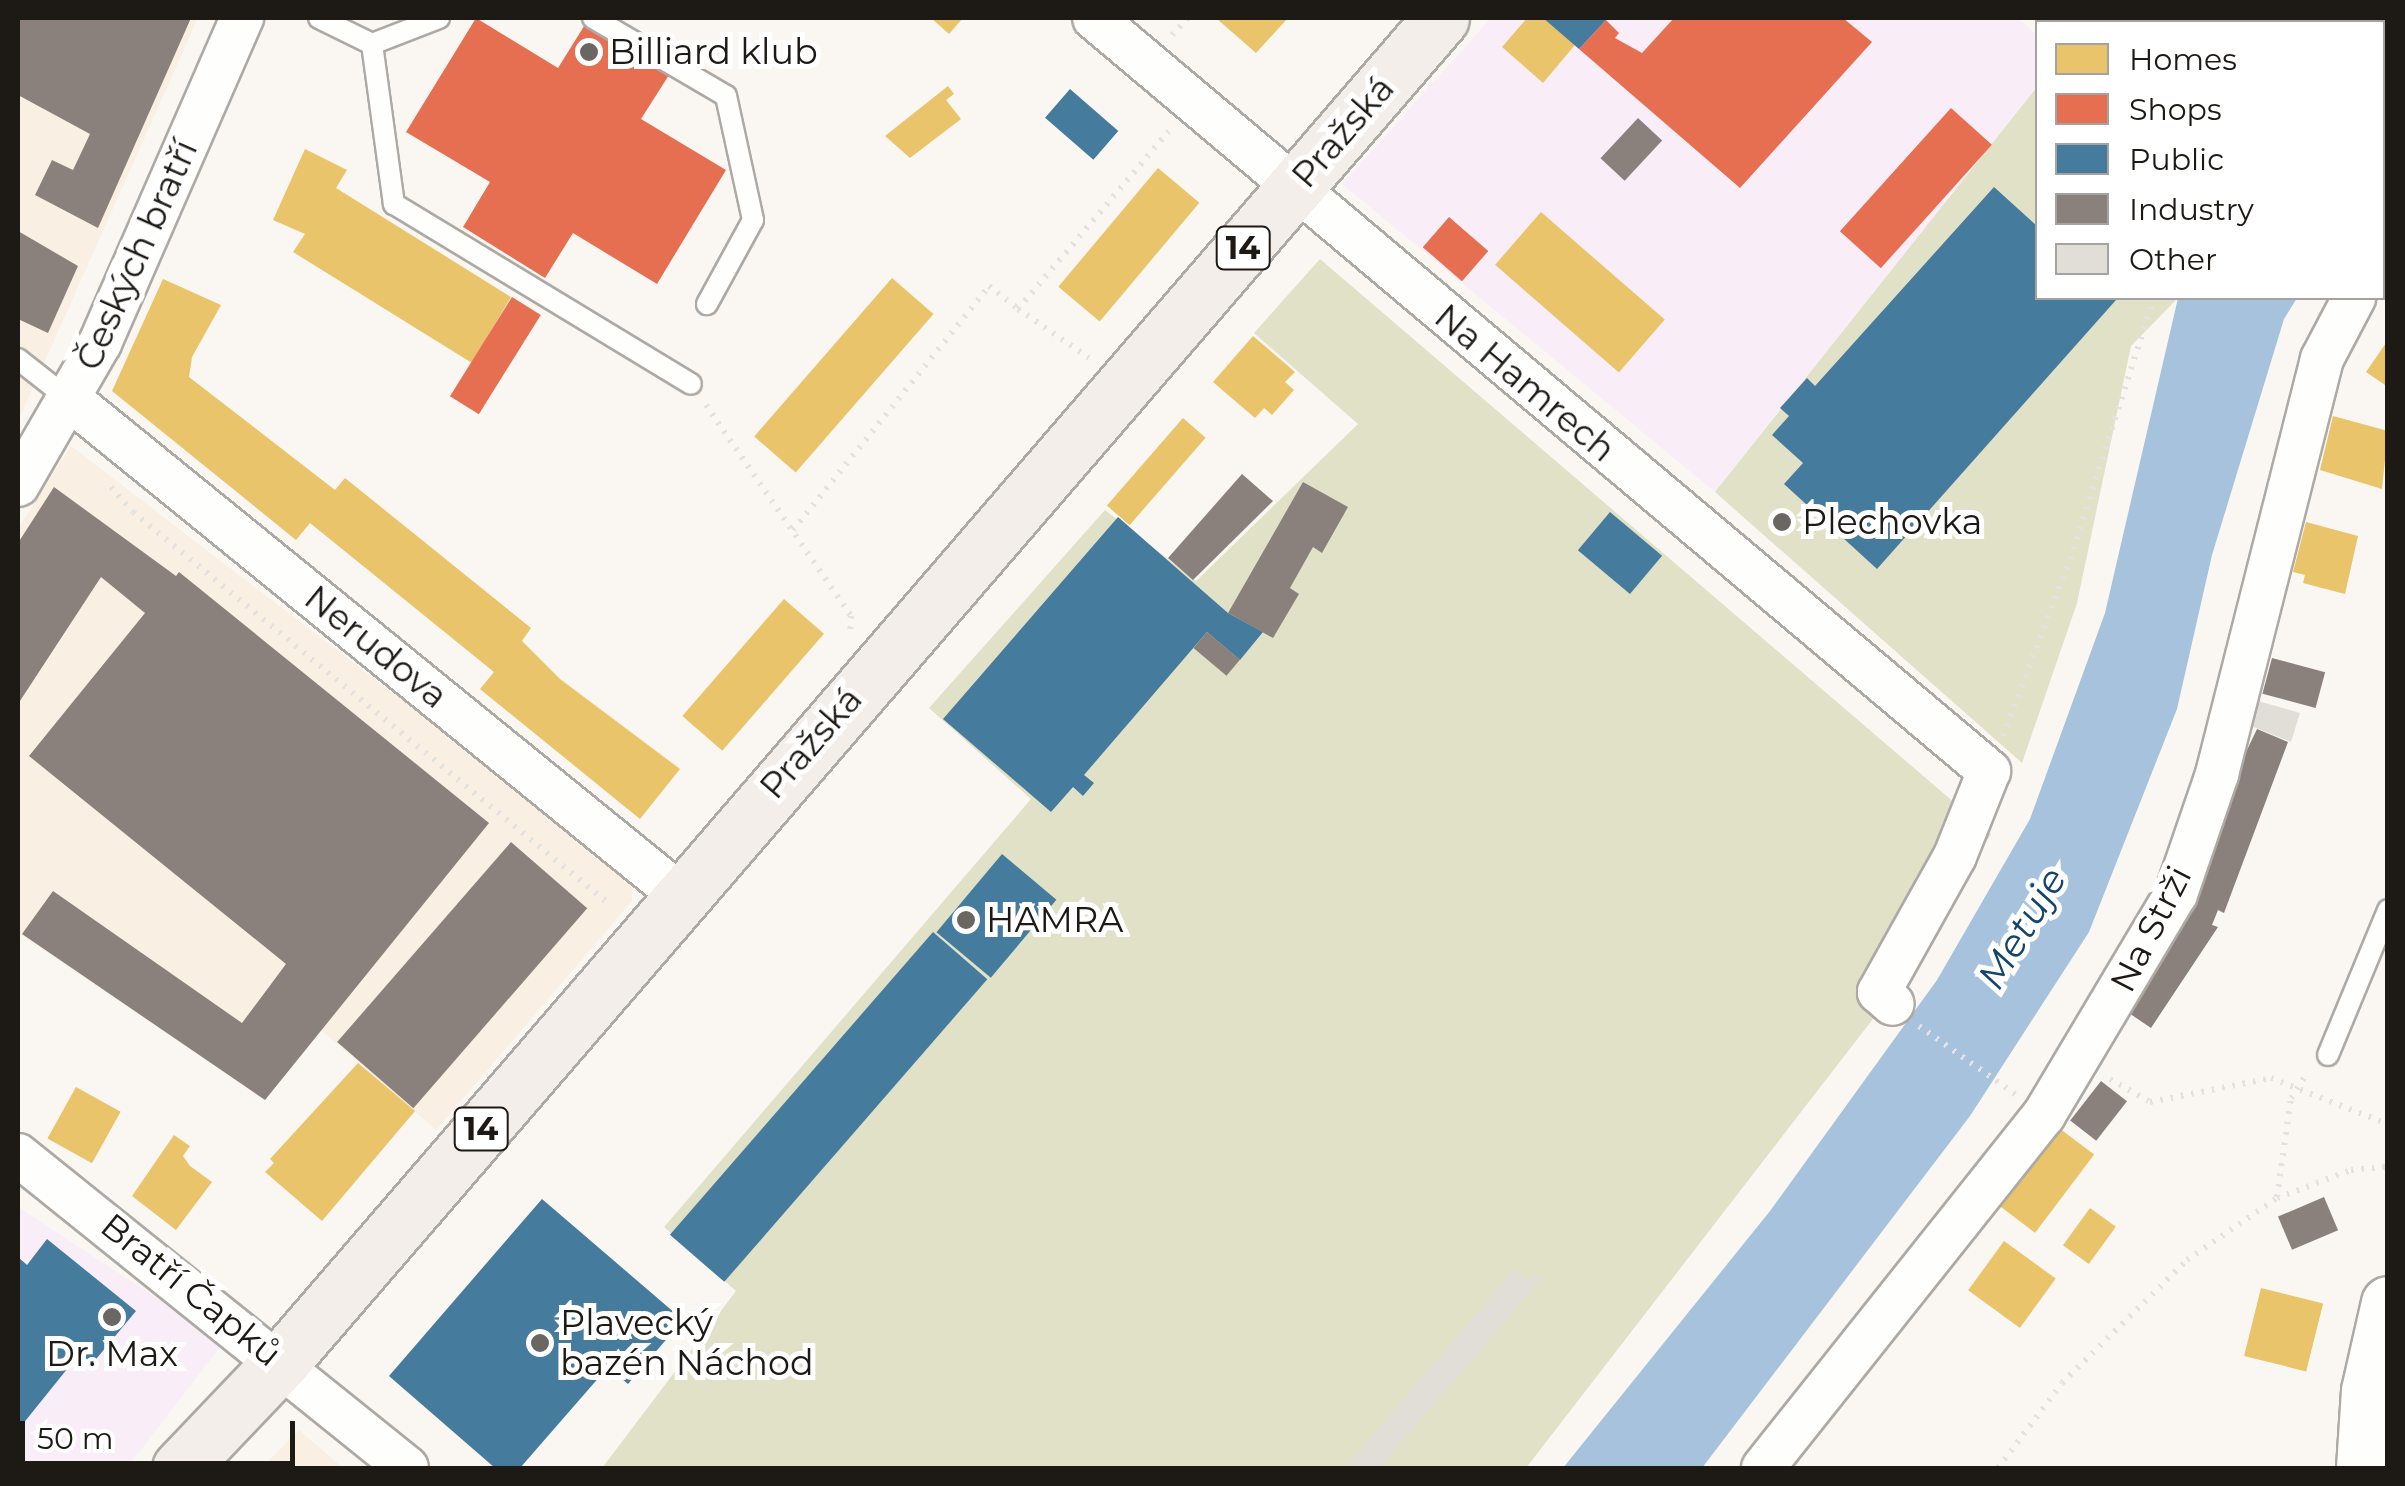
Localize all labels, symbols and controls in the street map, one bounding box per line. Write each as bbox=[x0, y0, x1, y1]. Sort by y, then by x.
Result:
legend bbox=[2035, 20, 2385, 300]
place label: Billiard klub bbox=[609, 31, 818, 73]
marker: Billiard klub bbox=[578, 41, 600, 63]
text: Homes bbox=[2129, 41, 2237, 78]
street label: Pražská bbox=[1283, 68, 1403, 196]
text: Shops bbox=[2129, 91, 2222, 128]
street label: Českých bratří bbox=[67, 133, 207, 377]
text: Public bbox=[2129, 141, 2224, 178]
text: Industry bbox=[2129, 191, 2254, 228]
road number: 14 bbox=[1216, 221, 1270, 275]
text: Other bbox=[2129, 241, 2217, 278]
street label: Na Hamrech bbox=[1426, 295, 1624, 471]
place label: Plechovka bbox=[1802, 501, 1982, 543]
marker: Plechovka bbox=[1771, 511, 1793, 533]
street label: Nerudova bbox=[296, 577, 456, 717]
street label: Pražská bbox=[751, 679, 871, 807]
water label: Metuje bbox=[1968, 859, 2076, 997]
street label: Na Strži bbox=[2102, 859, 2200, 999]
place label: HAMRA bbox=[986, 899, 1123, 941]
marker: HAMRA bbox=[955, 909, 977, 931]
road number: 14 bbox=[454, 1102, 508, 1156]
street label: Bratří Čapků bbox=[93, 1205, 289, 1375]
place label: Plavecký bazén Náchod bbox=[560, 1302, 814, 1384]
marker: Dr. Max bbox=[101, 1306, 123, 1328]
marker: Plavecký bazén Náchod bbox=[529, 1332, 551, 1354]
place label: Dr. Max bbox=[46, 1333, 178, 1375]
scale bar bbox=[25, 1401, 300, 1463]
text: 50 m bbox=[37, 1420, 114, 1457]

